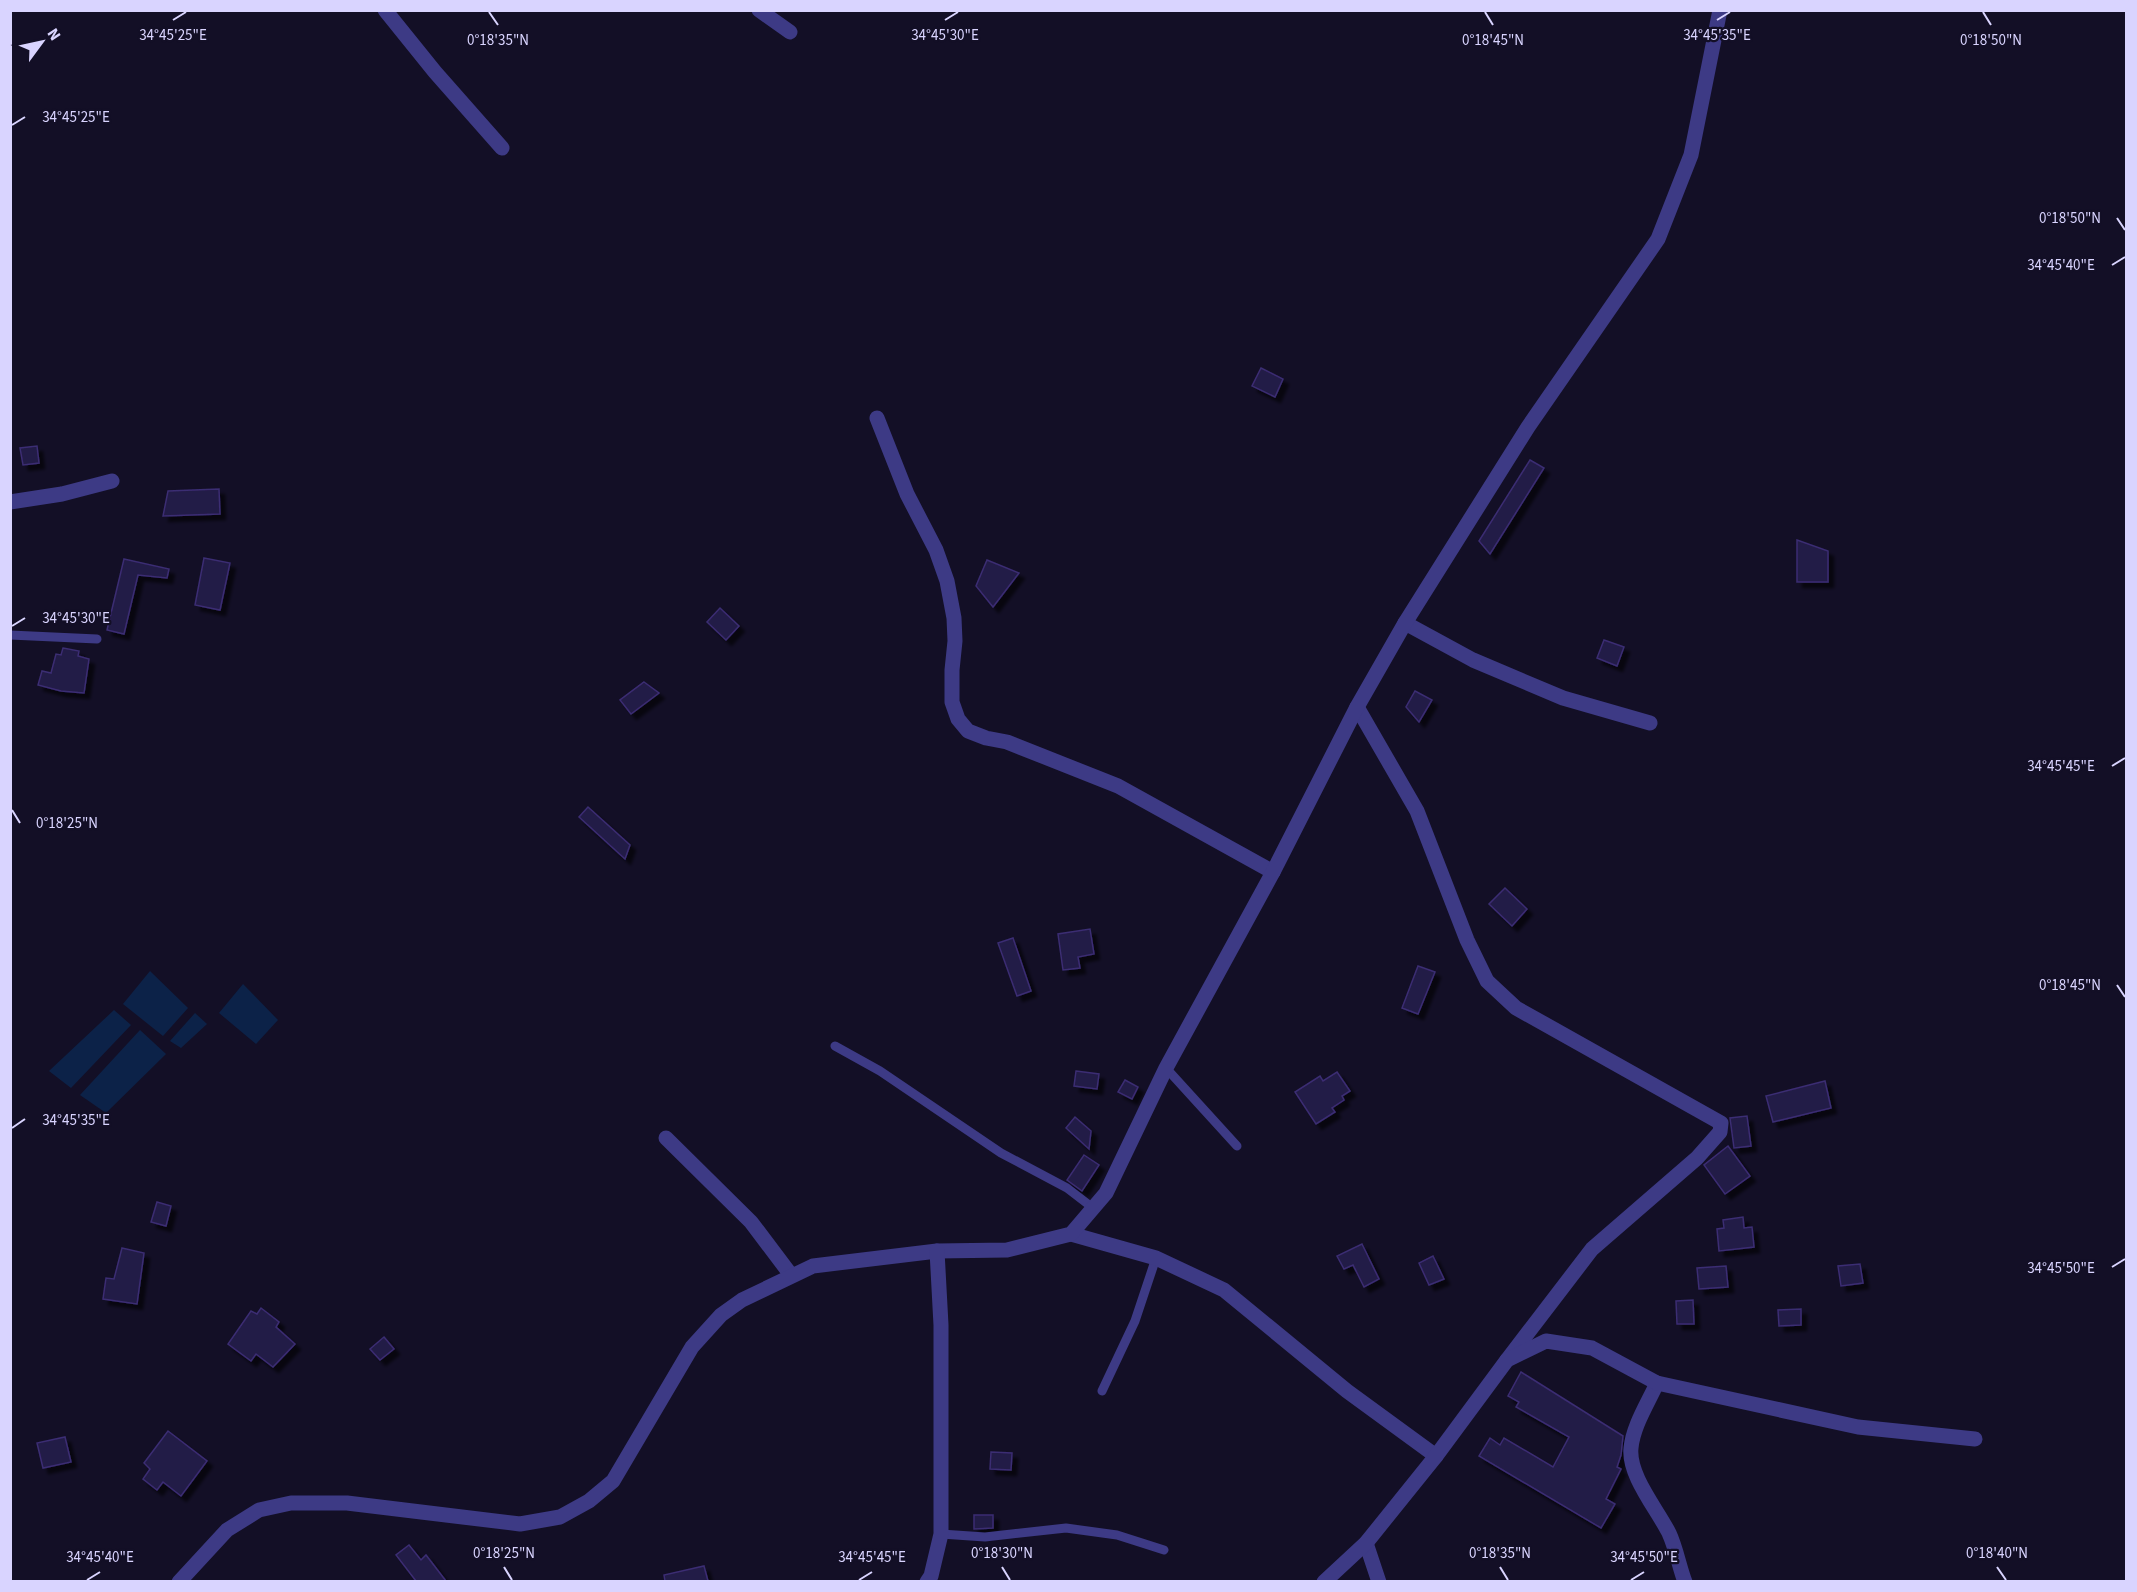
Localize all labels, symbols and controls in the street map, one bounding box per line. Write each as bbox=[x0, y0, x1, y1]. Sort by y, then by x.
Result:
north arrow bbox=[12, 12, 72, 72]
text: N bbox=[42, 24, 66, 45]
text: 34°45'25"E bbox=[139, 25, 207, 46]
text: 34°45'30"E bbox=[911, 25, 979, 46]
text: 34°45'35"E bbox=[1683, 25, 1751, 46]
text: 0°18'35"N bbox=[467, 30, 529, 51]
text: 0°18'45"N bbox=[1462, 30, 1524, 51]
text: 0°18'50"N bbox=[1960, 30, 2022, 51]
text: 34°45'25"E bbox=[42, 107, 110, 128]
text: 0°18'50"N bbox=[2039, 208, 2101, 229]
text: 34°45'40"E bbox=[2027, 255, 2095, 276]
text: 34°45'30"E bbox=[42, 608, 110, 629]
text: 34°45'45"E bbox=[2027, 756, 2095, 777]
text: 0°18'25"N bbox=[36, 813, 98, 834]
text: 0°18'45"N bbox=[2039, 975, 2101, 996]
text: 34°45'35"E bbox=[42, 1110, 110, 1131]
text: 34°45'50"E bbox=[2027, 1258, 2095, 1279]
text: 0°18'25"N bbox=[473, 1543, 535, 1564]
text: 0°18'30"N bbox=[971, 1543, 1033, 1564]
text: 0°18'35"N bbox=[1469, 1543, 1531, 1564]
text: 0°18'40"N bbox=[1966, 1543, 2028, 1564]
text: 34°45'40"E bbox=[66, 1547, 134, 1568]
text: 34°45'45"E bbox=[838, 1547, 906, 1568]
text: 34°45'50"E bbox=[1610, 1547, 1678, 1568]

